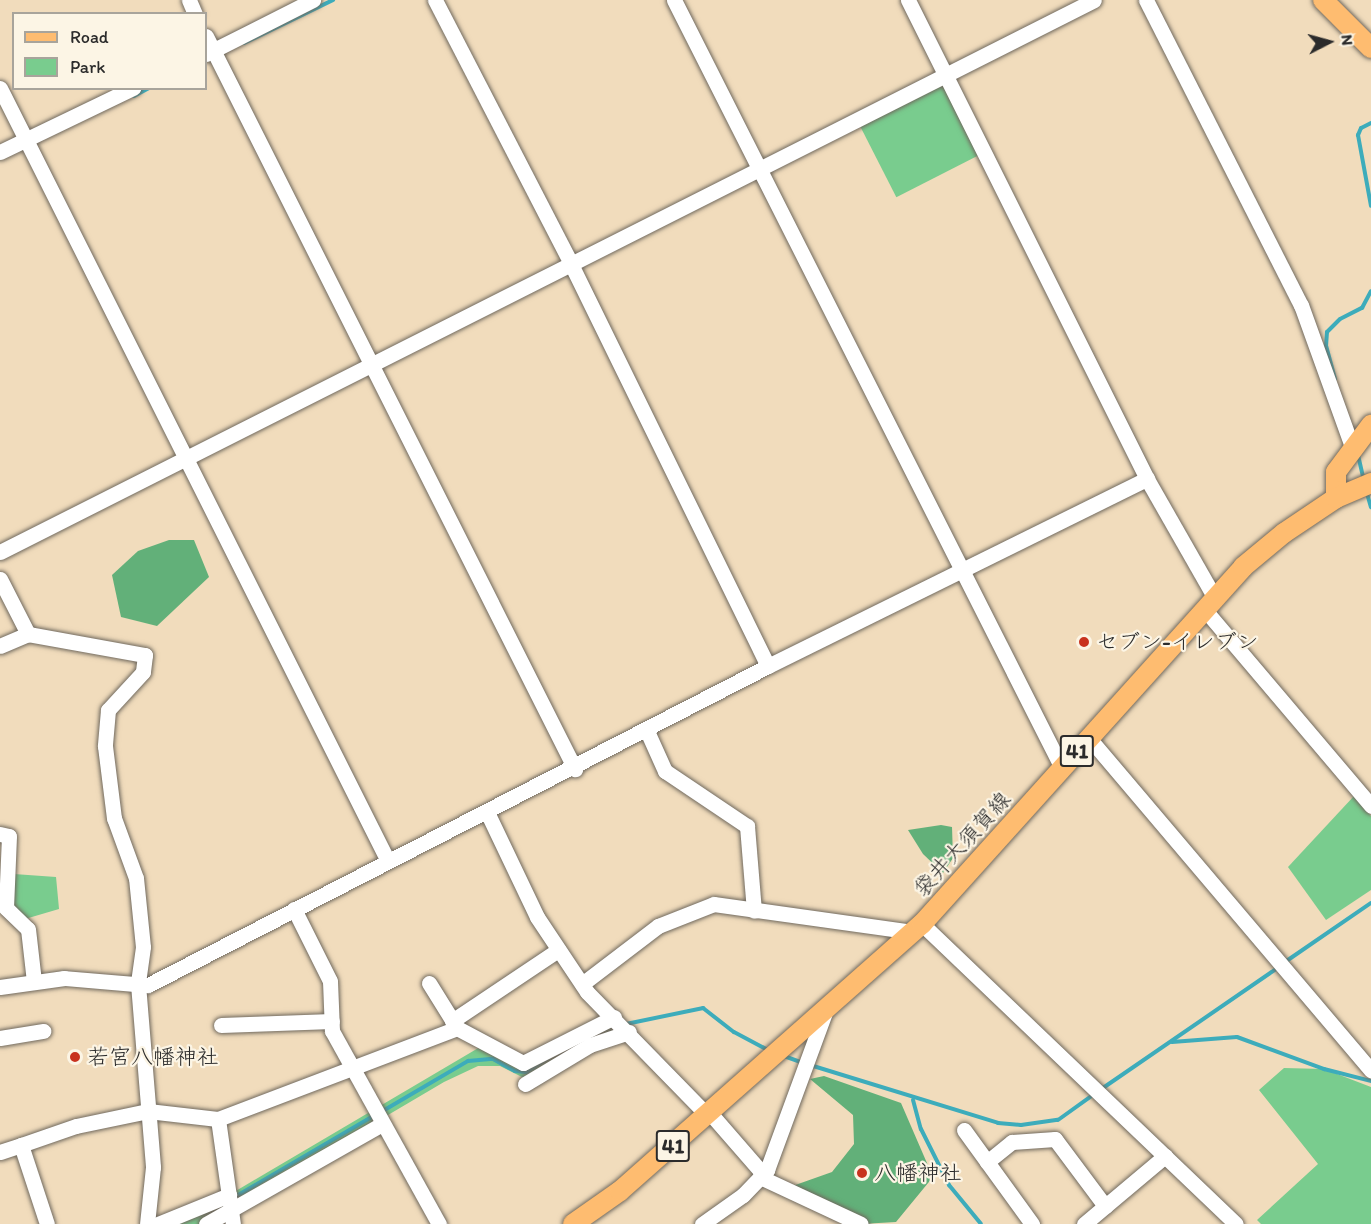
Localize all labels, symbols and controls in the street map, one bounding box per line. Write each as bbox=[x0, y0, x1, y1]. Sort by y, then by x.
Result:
legend bbox=[12, 12, 207, 90]
north arrow bbox=[1299, 12, 1359, 72]
text: Road bbox=[70, 26, 109, 48]
text: N bbox=[1337, 34, 1357, 46]
text: Park bbox=[70, 56, 105, 78]
place label: セブン-イレブン bbox=[1096, 629, 1259, 655]
marker: セブン-イレブン bbox=[1077, 635, 1091, 649]
road number: 41 bbox=[1059, 733, 1095, 769]
street label: 袋井大須賀線 bbox=[908, 786, 1016, 902]
place label: 若宮八幡神社 bbox=[87, 1044, 219, 1070]
marker: 若宮八幡神社 bbox=[68, 1050, 82, 1064]
road number: 41 bbox=[655, 1128, 691, 1164]
place label: 八幡神社 bbox=[874, 1160, 962, 1186]
marker: 八幡神社 bbox=[855, 1166, 869, 1180]

